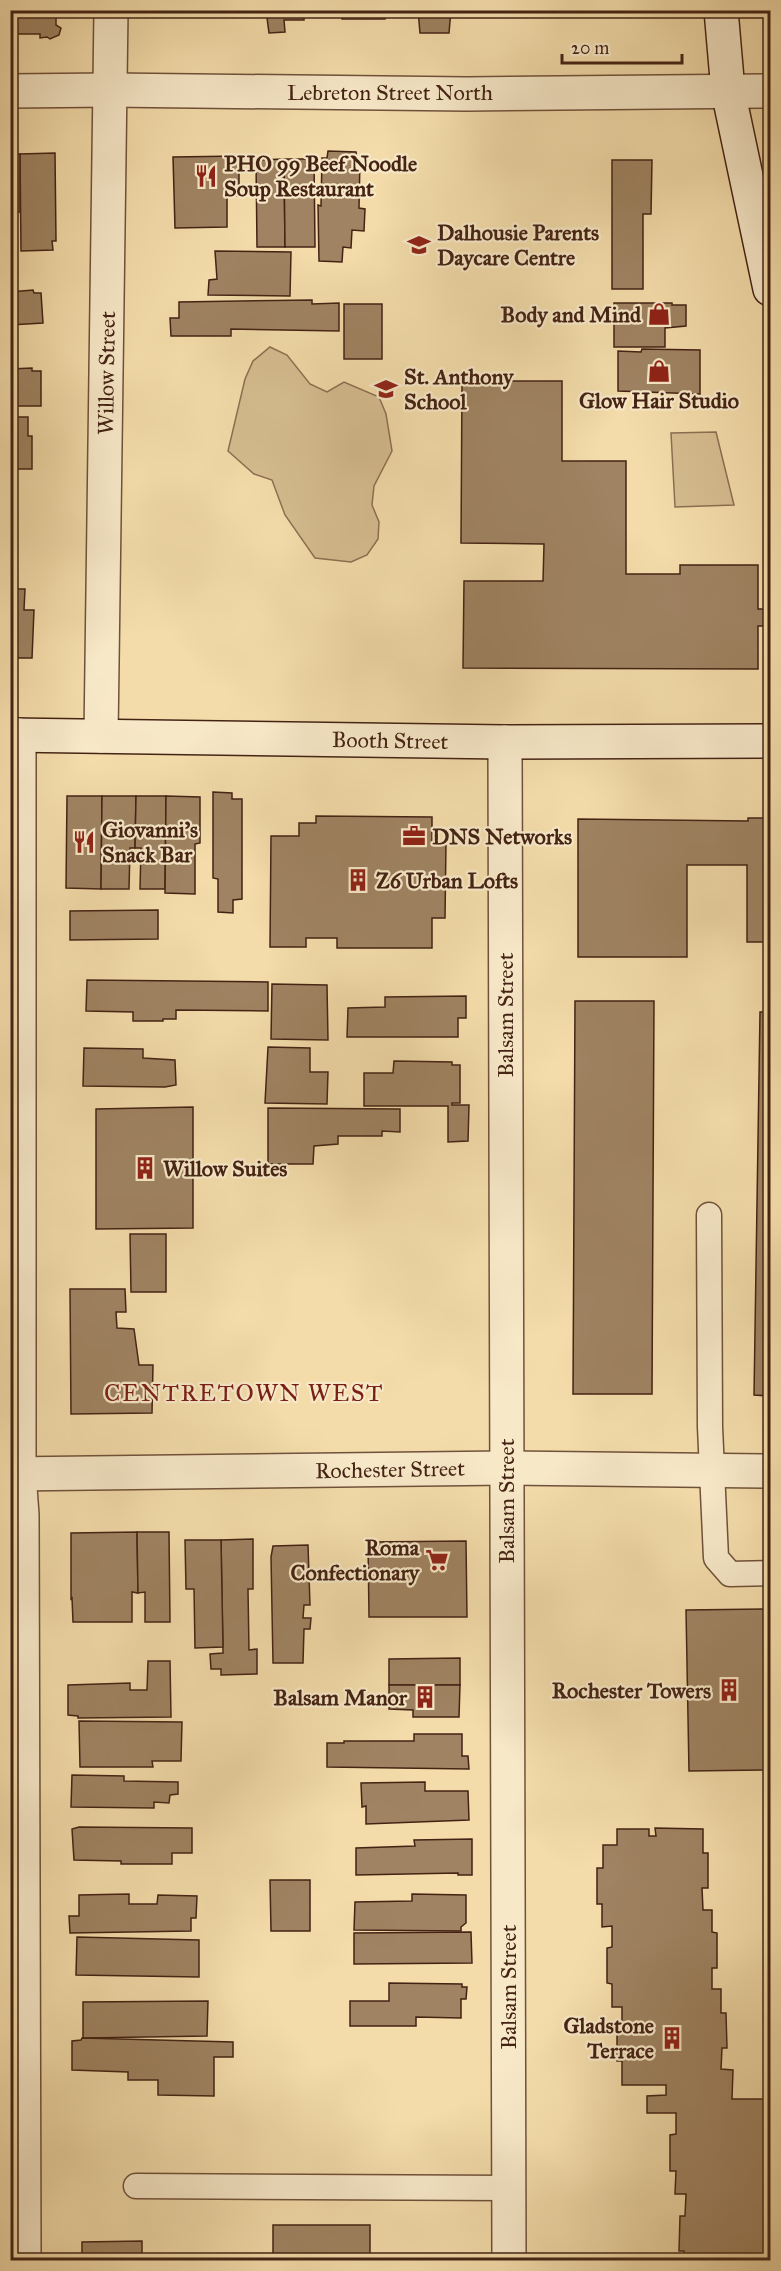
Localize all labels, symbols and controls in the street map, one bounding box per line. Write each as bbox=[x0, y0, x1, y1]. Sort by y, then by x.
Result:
scale bar bbox=[562, 27, 682, 65]
text: 20 m bbox=[571, 37, 609, 59]
street label: Lebreton Street North bbox=[287, 79, 493, 106]
place label: PHO 99 Beef Noodle Soup Restaurant bbox=[224, 150, 417, 202]
restaurant icon: PHO 99 Beef Noodle Soup Restaurant bbox=[193, 163, 219, 189]
place label: Dalhousie Parents Daycare Centre bbox=[437, 219, 599, 271]
school or university icon: Dalhousie Parents Daycare Centre bbox=[406, 232, 432, 258]
place label: Body and Mind bbox=[501, 301, 642, 328]
shop icon: Body and Mind bbox=[646, 301, 672, 327]
street label: Willow Street bbox=[92, 311, 121, 435]
shop icon: Glow Hair Studio bbox=[646, 358, 672, 384]
place label: St. Anthony School bbox=[404, 363, 515, 415]
school or university icon: St. Anthony School bbox=[373, 376, 399, 402]
place label: Glow Hair Studio bbox=[579, 387, 739, 414]
street label: Booth Street bbox=[332, 726, 449, 755]
place label: Giovanni's Snack Bar bbox=[102, 816, 198, 868]
office icon: DNS Networks bbox=[401, 823, 427, 849]
place label: DNS Networks bbox=[432, 823, 572, 850]
restaurant icon: Giovanni's Snack Bar bbox=[71, 829, 97, 855]
building icon: Z6 Urban Lofts bbox=[345, 867, 371, 893]
place label: Z6 Urban Lofts bbox=[376, 867, 518, 894]
street label: Balsam Street bbox=[492, 952, 519, 1078]
building icon: Willow Suites bbox=[132, 1155, 158, 1181]
place label: Willow Suites bbox=[163, 1155, 287, 1182]
district label: CENTRETOWN WEST bbox=[104, 1378, 384, 1408]
street label: Balsam Street bbox=[493, 1438, 520, 1564]
street label: Rochester Street bbox=[315, 1455, 465, 1484]
place label: Roma Confectionary bbox=[290, 1534, 421, 1586]
supermarket icon: Roma Confectionary bbox=[424, 1547, 450, 1573]
place label: Rochester Towers bbox=[552, 1677, 711, 1704]
building icon: Rochester Towers bbox=[716, 1677, 742, 1703]
place label: Balsam Manor bbox=[273, 1684, 408, 1711]
building icon: Balsam Manor bbox=[412, 1684, 438, 1710]
street label: Balsam Street bbox=[495, 1924, 522, 2050]
place label: Gladstone Terrace bbox=[563, 2012, 654, 2064]
building icon: Gladstone Terrace bbox=[659, 2025, 685, 2051]

